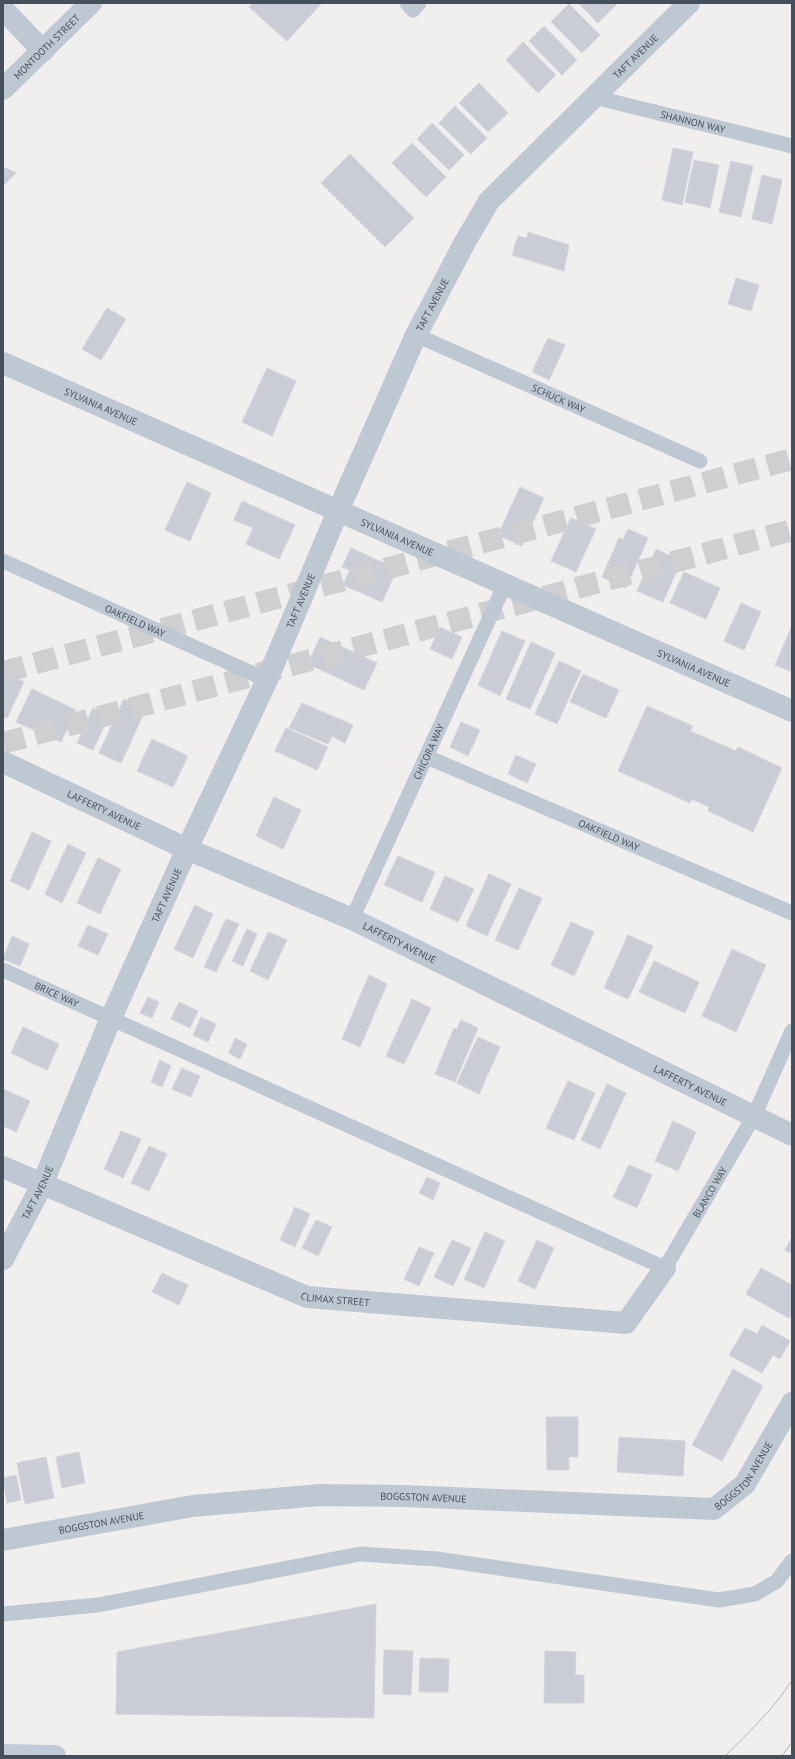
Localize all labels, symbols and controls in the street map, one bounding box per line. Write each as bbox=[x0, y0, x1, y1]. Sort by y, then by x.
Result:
street label: MONTOOTH STREET bbox=[11, 11, 83, 82]
street label: TAFT AVENUE bbox=[610, 31, 661, 81]
street label: SHANNON WAY bbox=[659, 107, 727, 136]
street label: TAFT AVENUE bbox=[413, 275, 452, 333]
street label: SCHUCK WAY bbox=[530, 381, 588, 416]
street label: SYLVANIA AVENUE bbox=[62, 384, 140, 428]
street label: SYLVANIA AVENUE bbox=[359, 515, 436, 559]
street label: TAFT AVENUE bbox=[283, 571, 318, 630]
street label: OAKFIELD WAY bbox=[103, 601, 168, 640]
street label: SYLVANIA AVENUE bbox=[655, 646, 732, 690]
street label: CHICORA WAY bbox=[410, 721, 447, 782]
street label: LAFFERTY AVENUE bbox=[65, 787, 143, 833]
street label: OAKFIELD WAY bbox=[577, 816, 642, 854]
street label: TAFT AVENUE bbox=[148, 866, 184, 925]
street label: LAFFERTY AVENUE bbox=[361, 919, 439, 966]
street label: BRICE WAY bbox=[33, 979, 81, 1010]
street label: LAFFERTY AVENUE bbox=[652, 1062, 730, 1109]
street label: TAFT AVENUE bbox=[19, 1163, 56, 1222]
street label: BLANCO WAY bbox=[689, 1164, 730, 1220]
street label: CLIMAX STREET bbox=[299, 1289, 371, 1309]
street label: BOGGSTON AVENUE bbox=[712, 1439, 775, 1513]
street label: BOGGSTON AVENUE bbox=[380, 1489, 467, 1505]
street label: BOGGSTON AVENUE bbox=[58, 1508, 145, 1536]

